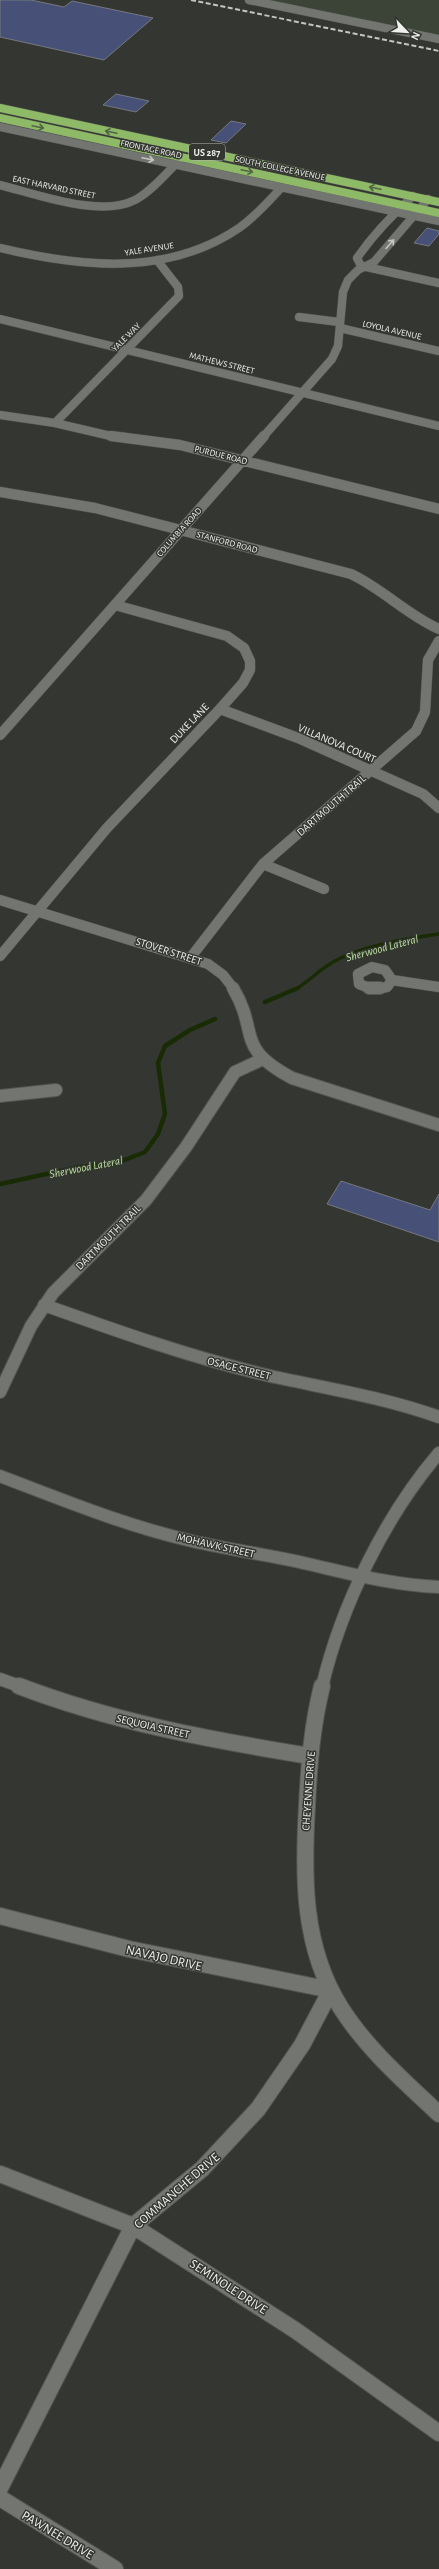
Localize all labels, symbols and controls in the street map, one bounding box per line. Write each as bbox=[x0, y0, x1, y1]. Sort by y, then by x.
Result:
north arrow bbox=[387, 12, 427, 52]
text: N bbox=[409, 30, 422, 42]
one-way arrow bbox=[31, 123, 44, 131]
one-way arrow bbox=[105, 127, 118, 135]
street label: FRONTAGE ROAD bbox=[120, 139, 182, 160]
road number: US 287 bbox=[189, 144, 225, 160]
one-way arrow bbox=[141, 155, 154, 163]
street label: SOUTH COLLEGE AVENUE bbox=[234, 155, 326, 183]
one-way arrow bbox=[241, 168, 254, 176]
street label: EAST HARVARD STREET bbox=[12, 174, 97, 201]
one-way arrow bbox=[369, 184, 382, 192]
one-way arrow bbox=[386, 239, 395, 249]
street label: YALE AVENUE bbox=[124, 241, 175, 258]
street label: LOYOLA AVENUE bbox=[362, 319, 423, 342]
street label: YALE WAY bbox=[110, 321, 143, 353]
street label: MATHEWS STREET bbox=[188, 351, 256, 376]
street label: PURDUE ROAD bbox=[194, 445, 248, 466]
street label: COLUMBIA ROAD bbox=[155, 506, 204, 559]
street label: STANFORD ROAD bbox=[195, 530, 259, 555]
street label: DUKE LANE bbox=[168, 701, 211, 745]
street label: VILLANOVA COURT bbox=[296, 722, 378, 765]
street label: DARTMOUTH TRAIL bbox=[295, 772, 368, 838]
water label: Sherwood Lateral bbox=[344, 933, 420, 963]
street label: STOVER STREET bbox=[134, 936, 204, 968]
water label: Sherwood Lateral bbox=[48, 1154, 124, 1180]
street label: DARTMOUTH TRAIL bbox=[74, 1202, 143, 1272]
street label: OSAGE STREET bbox=[206, 1355, 272, 1382]
street label: MOHAWK STREET bbox=[176, 1531, 256, 1560]
street label: SEQUOIA STREET bbox=[115, 1713, 191, 1740]
street label: CHEYENNE DRIVE bbox=[300, 1750, 317, 1831]
street label: NAVAJO DRIVE bbox=[125, 1943, 203, 1973]
street label: COMMANCHE DRIVE bbox=[132, 2151, 222, 2232]
street label: SEMINOLE DRIVE bbox=[187, 2257, 269, 2317]
street label: PAWNEE DRIVE bbox=[19, 2509, 95, 2562]

